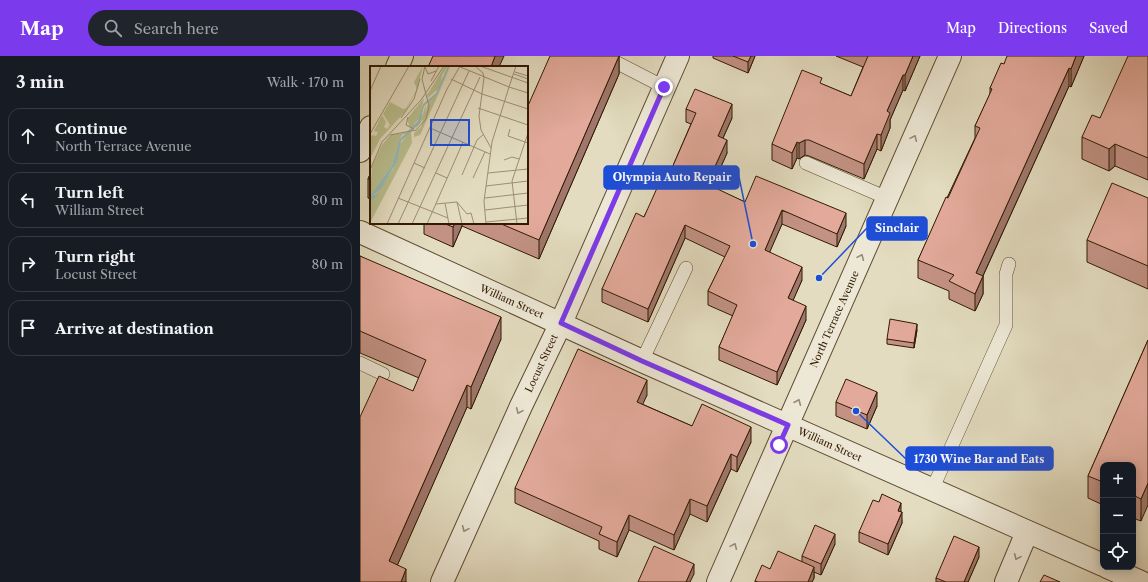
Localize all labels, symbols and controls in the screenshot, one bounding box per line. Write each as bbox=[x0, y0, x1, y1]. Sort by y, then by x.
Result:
search box bbox=[88, 10, 368, 46]
text: Map bbox=[20, 17, 64, 40]
icon: search bbox=[102, 17, 124, 39]
text: Search here bbox=[134, 19, 219, 38]
text: Map bbox=[946, 19, 976, 37]
text: Directions bbox=[998, 19, 1067, 37]
text: Saved bbox=[1089, 19, 1128, 37]
inset map bbox=[370, 66, 528, 224]
text: 3 min bbox=[16, 72, 65, 92]
text: Walk · 170 m bbox=[267, 74, 344, 90]
route end bbox=[655, 78, 673, 96]
text: Continue bbox=[55, 119, 127, 138]
icon: ahead bbox=[17, 125, 39, 147]
text: 10 m bbox=[314, 128, 343, 144]
one-way arrow bbox=[909, 135, 917, 142]
text: North Terrace Avenue bbox=[55, 138, 191, 154]
callout: Olympia Auto Repair bbox=[604, 166, 739, 189]
text: Olympia Auto Repair bbox=[613, 170, 732, 184]
text: Turn left bbox=[55, 183, 124, 202]
icon: left bbox=[17, 189, 39, 211]
text: 80 m bbox=[311, 192, 343, 208]
text: William Street bbox=[55, 202, 144, 218]
callout: Sinclair bbox=[867, 217, 927, 240]
text: Sinclair bbox=[875, 221, 920, 235]
text: Turn right bbox=[55, 247, 135, 266]
icon: right bbox=[17, 253, 39, 275]
one-way arrow bbox=[856, 254, 864, 261]
text: 80 m bbox=[311, 256, 343, 272]
text: Locust Street bbox=[55, 266, 137, 282]
street label: North Terrace Avenue bbox=[807, 268, 862, 370]
street label: William Street bbox=[477, 281, 546, 322]
icon: arrive bbox=[17, 317, 39, 339]
text: Arrive at destination bbox=[55, 319, 214, 338]
street label: Locust Street bbox=[522, 332, 561, 394]
one-way arrow bbox=[793, 398, 801, 405]
one-way arrow bbox=[515, 407, 523, 414]
street label: William Street bbox=[795, 424, 864, 465]
route start bbox=[770, 436, 788, 454]
callout: 1730 Wine Bar and Eats bbox=[906, 447, 1053, 470]
text: 1730 Wine Bar and Eats bbox=[914, 452, 1044, 466]
map controls bbox=[1100, 462, 1136, 570]
button: + bbox=[1100, 462, 1136, 498]
button: − bbox=[1100, 498, 1136, 534]
one-way arrow bbox=[462, 526, 470, 533]
button: locate bbox=[1100, 534, 1136, 570]
one-way arrow bbox=[729, 543, 737, 551]
one-way arrow bbox=[1014, 553, 1022, 561]

